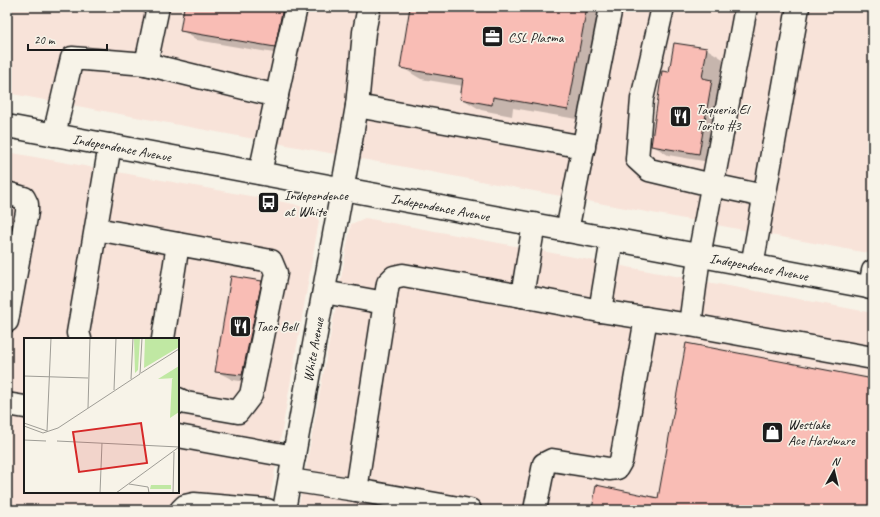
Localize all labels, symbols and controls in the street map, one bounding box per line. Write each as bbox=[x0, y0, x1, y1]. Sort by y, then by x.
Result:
office icon: CSL Plasma bbox=[480, 24, 506, 50]
scale bar bbox=[28, 26, 107, 52]
place label: CSL Plasma bbox=[508, 29, 565, 46]
text: 20 m bbox=[34, 32, 56, 48]
place label: Taqueria El Torito #3 bbox=[696, 101, 751, 134]
restaurant icon: Taqueria El Torito #3 bbox=[667, 104, 693, 130]
street label: Independence Avenue bbox=[71, 130, 174, 165]
place label: Independence at White bbox=[284, 187, 349, 220]
bus stop icon: Independence at White bbox=[255, 190, 281, 216]
street label: Independence Avenue bbox=[390, 190, 492, 225]
street label: Independence Avenue bbox=[708, 249, 811, 284]
restaurant icon: Taco Bell bbox=[228, 313, 254, 339]
street label: White Avenue bbox=[299, 315, 327, 383]
place label: Taco Bell bbox=[256, 318, 300, 335]
inset map bbox=[24, 338, 179, 493]
place label: Westlake Ace Hardware bbox=[788, 416, 856, 449]
shop icon: Westlake Ace Hardware bbox=[759, 419, 785, 445]
north arrow bbox=[814, 451, 854, 491]
text: N bbox=[831, 454, 842, 469]

